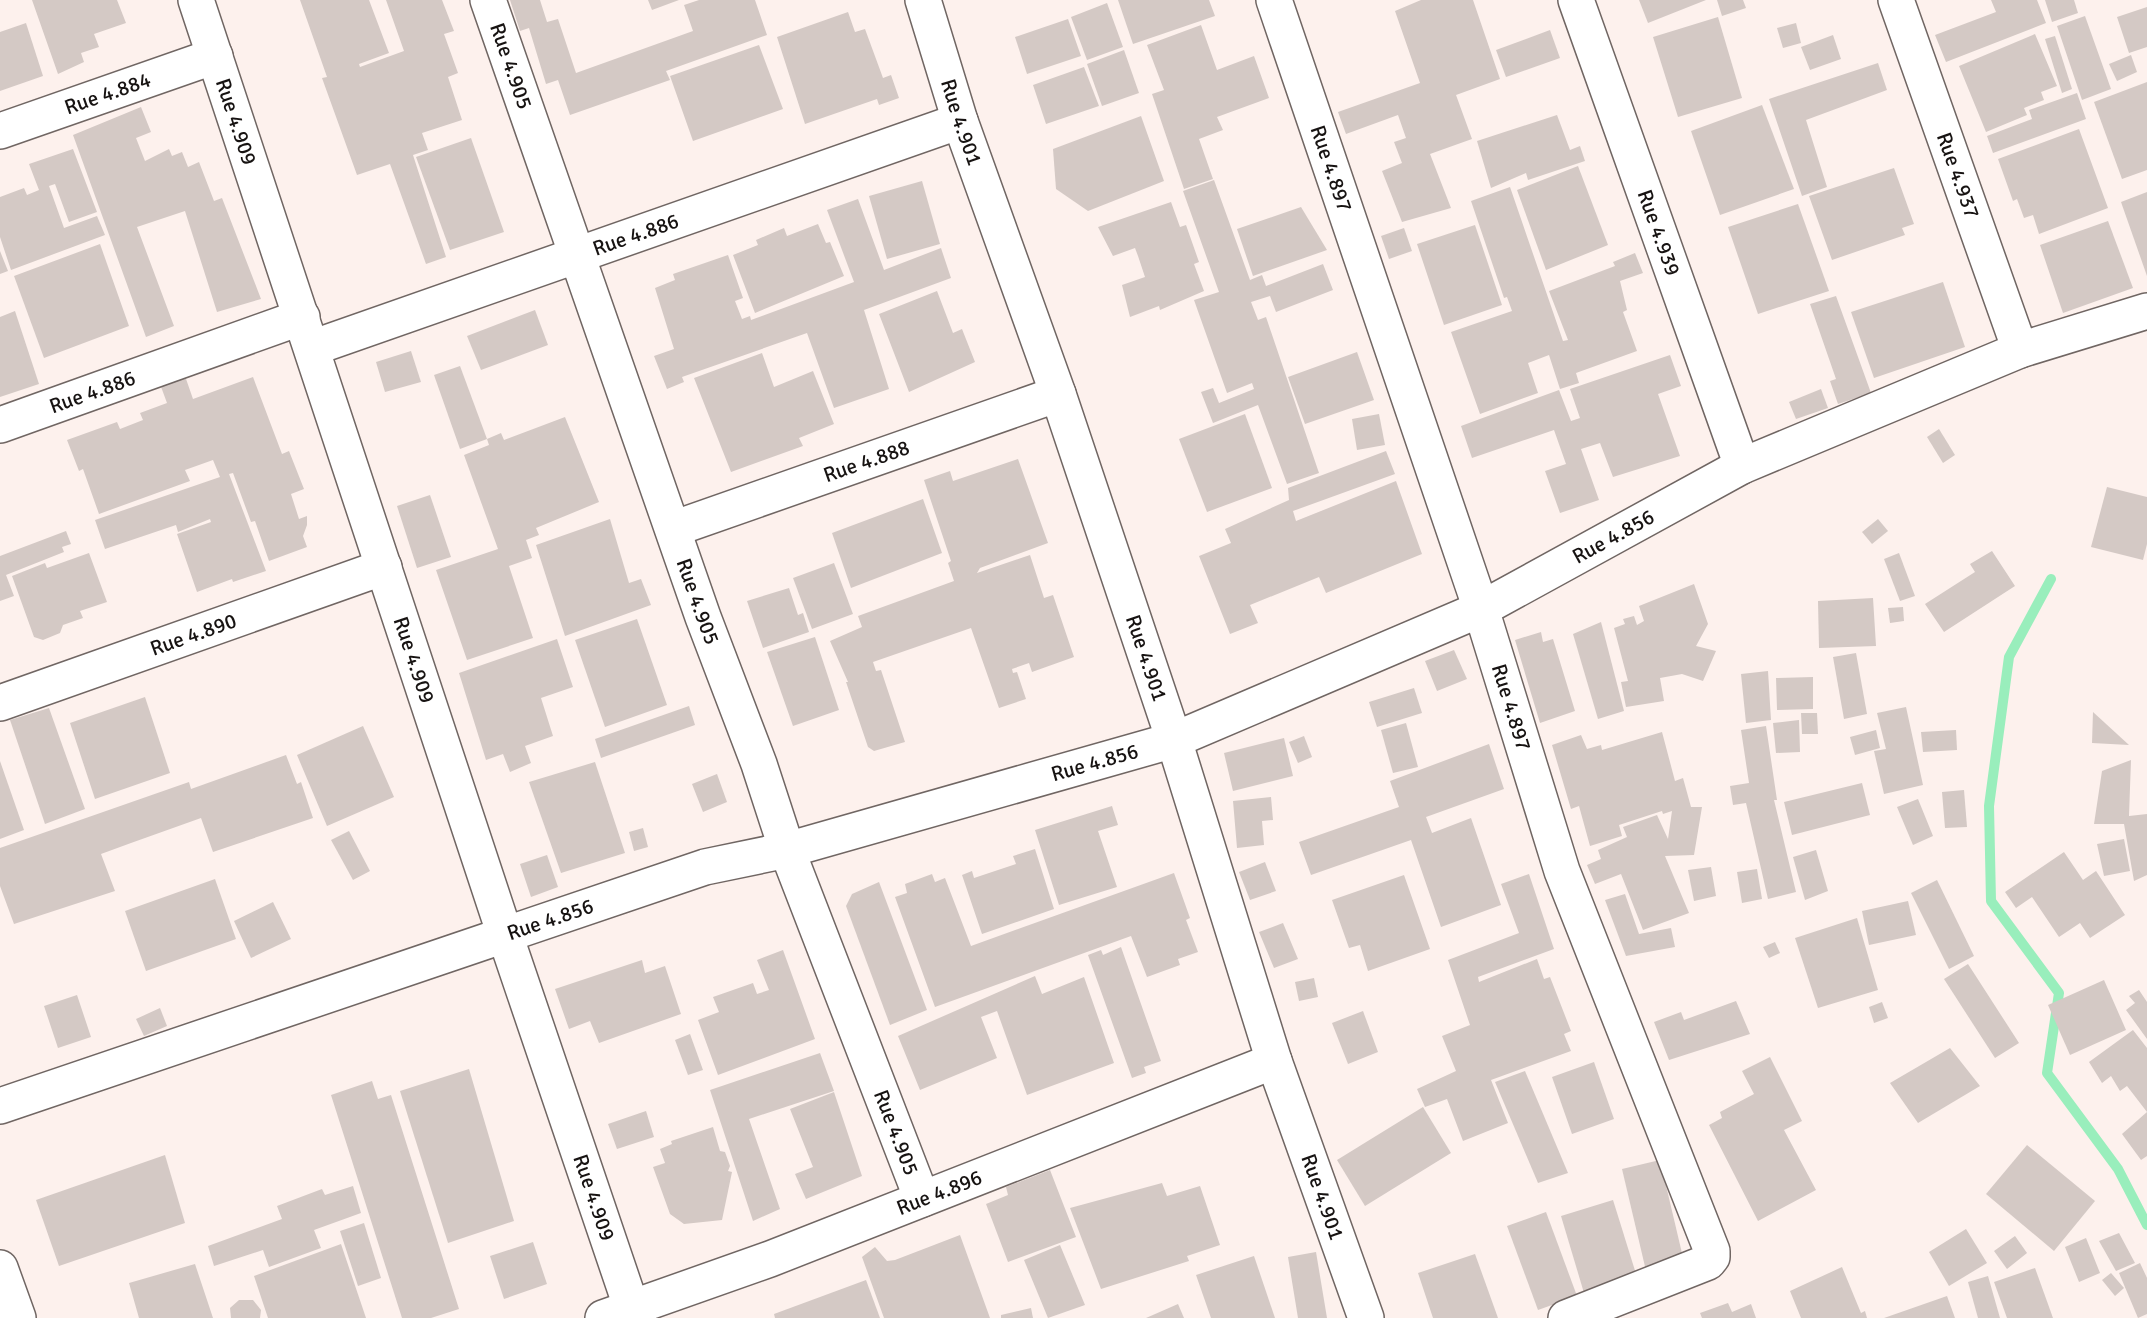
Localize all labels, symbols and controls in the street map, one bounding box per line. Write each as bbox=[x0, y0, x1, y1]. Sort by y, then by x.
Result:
street label: Rue 4.905 bbox=[484, 19, 538, 113]
street label: Rue 4.884 bbox=[61, 66, 154, 120]
street label: Rue 4.909 bbox=[210, 75, 263, 168]
street label: Rue 4.901 bbox=[935, 76, 988, 169]
street label: Rue 4.897 bbox=[1305, 122, 1358, 215]
street label: Rue 4.937 bbox=[1931, 129, 1985, 222]
street label: Rue 4.939 bbox=[1632, 186, 1686, 279]
street label: Rue 4.886 bbox=[589, 208, 682, 262]
street label: Rue 4.886 bbox=[46, 365, 139, 419]
street label: Rue 4.888 bbox=[820, 434, 913, 488]
street label: Rue 4.856 bbox=[1568, 504, 1659, 570]
street label: Rue 4.905 bbox=[671, 555, 725, 648]
street label: Rue 4.890 bbox=[147, 607, 240, 662]
street label: Rue 4.901 bbox=[1120, 611, 1173, 705]
street label: Rue 4.909 bbox=[388, 613, 440, 707]
street label: Rue 4.897 bbox=[1486, 661, 1537, 754]
street label: Rue 4.856 bbox=[1048, 738, 1141, 787]
street label: Rue 4.856 bbox=[504, 893, 597, 946]
street label: Rue 4.905 bbox=[868, 1086, 925, 1179]
street label: Rue 4.901 bbox=[1295, 1150, 1350, 1243]
street label: Rue 4.909 bbox=[567, 1151, 621, 1244]
street label: Rue 4.896 bbox=[893, 1164, 986, 1221]

